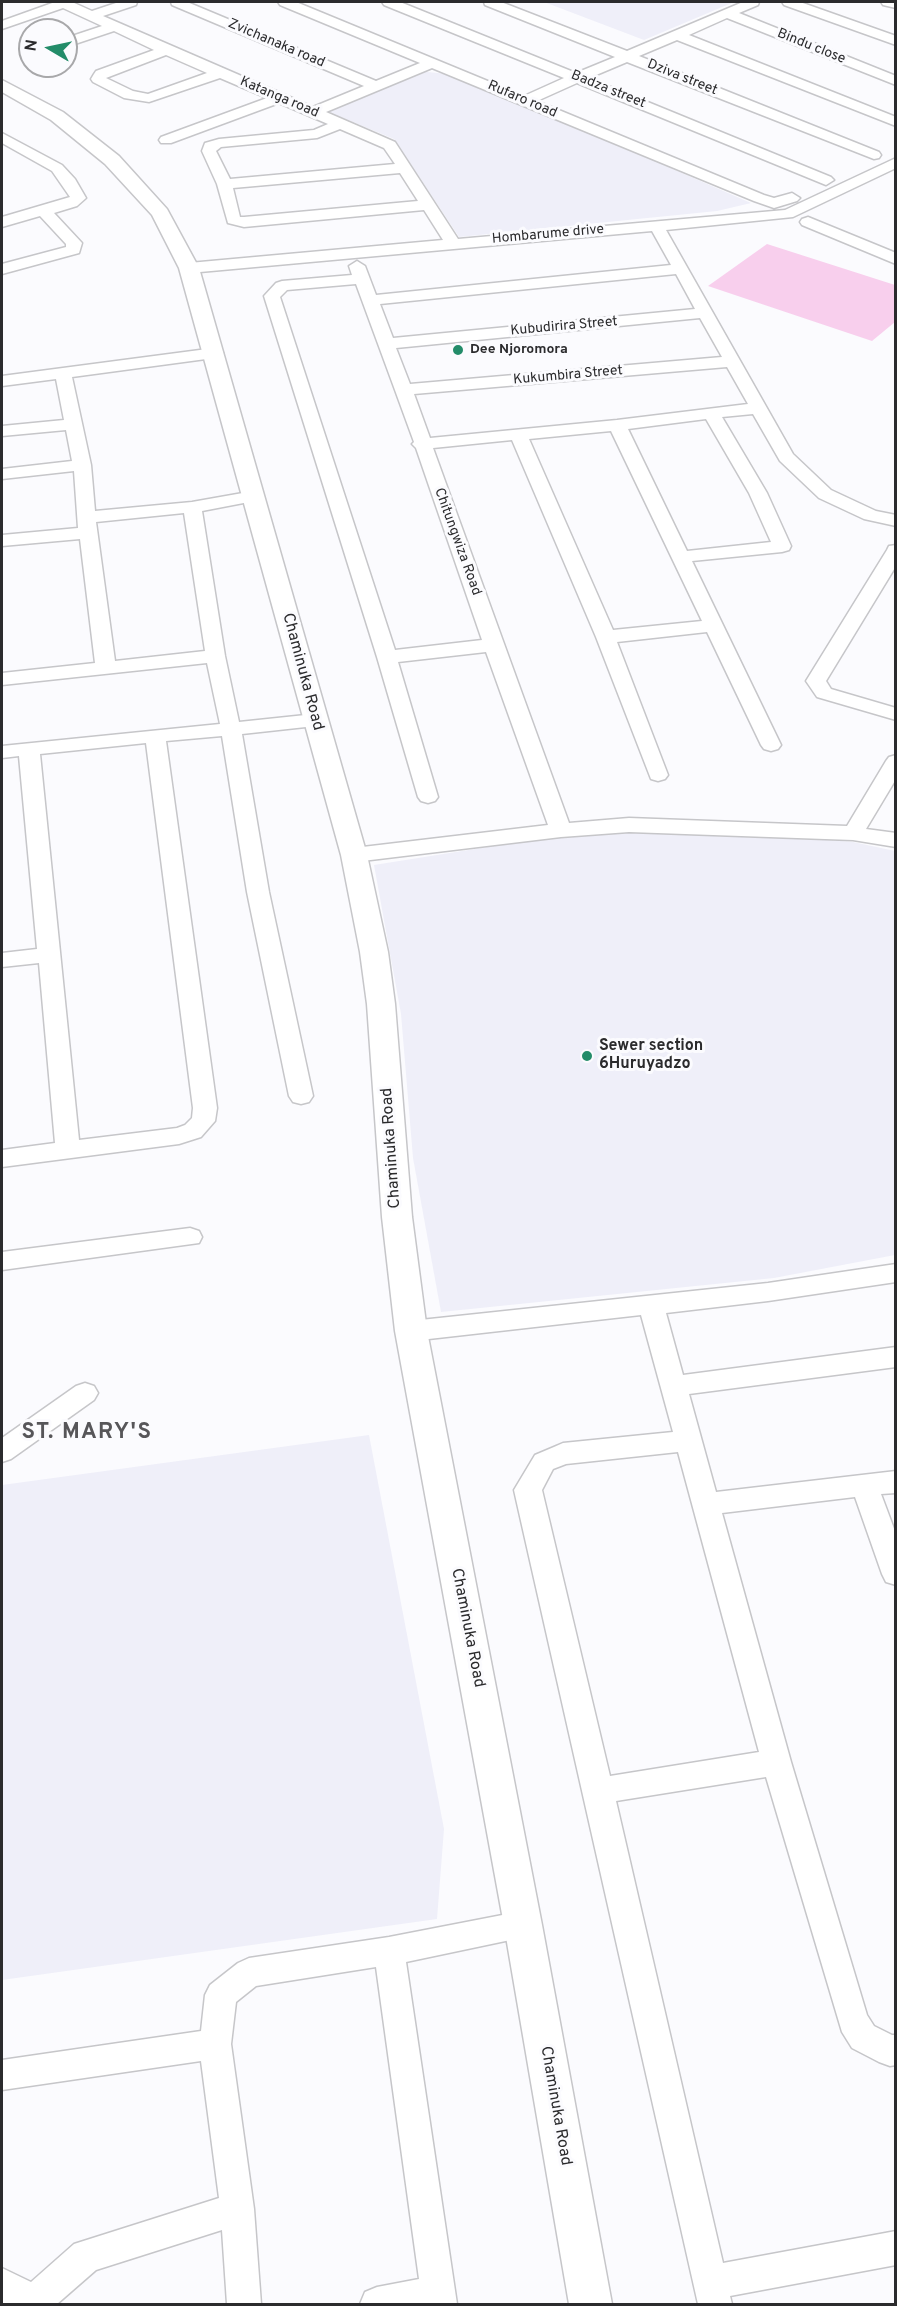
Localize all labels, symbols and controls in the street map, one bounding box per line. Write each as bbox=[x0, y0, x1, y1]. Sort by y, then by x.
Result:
street label: Zvichanaka road bbox=[225, 16, 327, 72]
north arrow bbox=[18, 18, 78, 78]
street label: Bindu close bbox=[774, 26, 848, 68]
text: N bbox=[21, 38, 43, 53]
street label: Dziva street bbox=[644, 56, 720, 100]
street label: Badza street bbox=[568, 67, 648, 113]
street label: Katanga road bbox=[237, 74, 321, 122]
street label: Rufaro road bbox=[485, 78, 559, 122]
street label: Hombarume drive bbox=[491, 222, 605, 248]
street label: Kubudirira Street bbox=[510, 314, 618, 340]
place label: Dee Njoromora bbox=[470, 342, 568, 358]
marker: Dee Njoromora bbox=[451, 343, 465, 357]
street label: Kukumbira Street bbox=[513, 363, 623, 389]
street label: Chitungwiza Road bbox=[430, 486, 484, 598]
street label: Chaminuka Road bbox=[277, 611, 327, 733]
place label: Sewer section 6Huruyadzo bbox=[599, 1037, 703, 1075]
marker: Sewer section 6Huruyadzo bbox=[580, 1049, 594, 1063]
street label: Chaminuka Road bbox=[378, 1087, 406, 1209]
district label: ST. MARY'S bbox=[22, 1421, 152, 1447]
street label: Chaminuka Road bbox=[446, 1567, 488, 1689]
street label: Chaminuka Road bbox=[535, 2045, 575, 2167]

